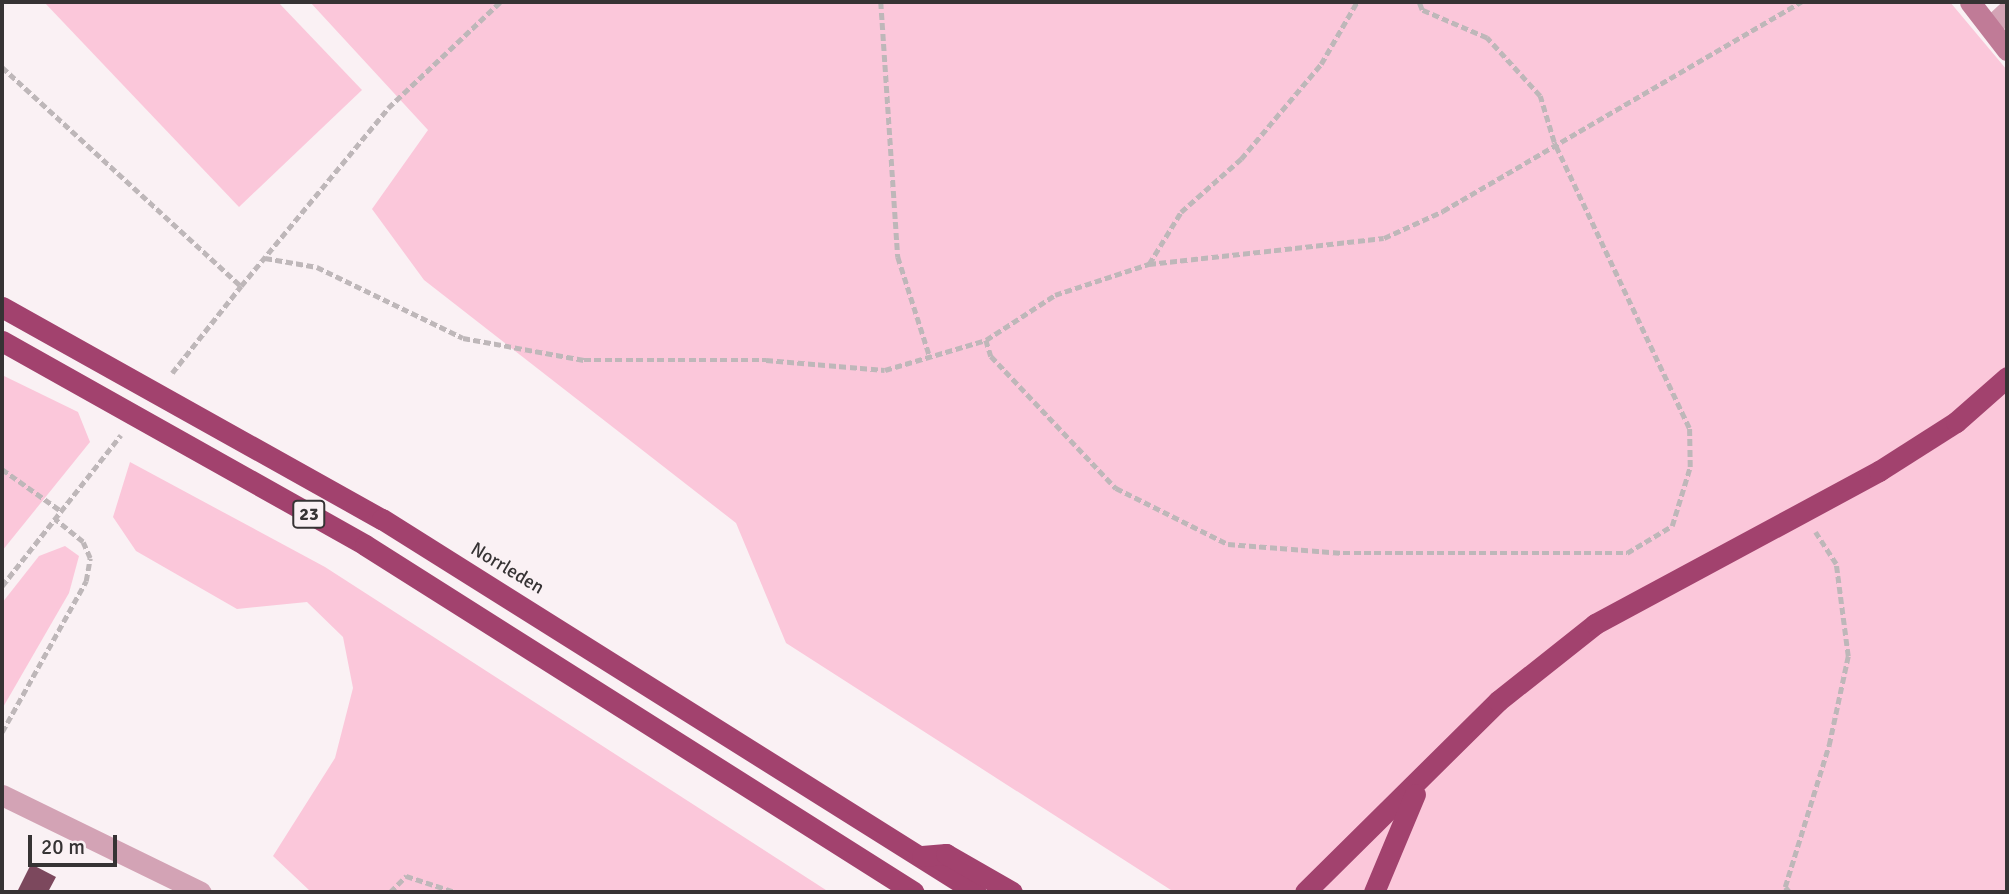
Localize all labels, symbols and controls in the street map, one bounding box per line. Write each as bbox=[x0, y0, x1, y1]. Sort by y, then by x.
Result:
road number: 23 bbox=[292, 500, 326, 528]
street label: Norrleden bbox=[466, 538, 548, 600]
scale bar bbox=[32, 820, 121, 864]
text: 20 m bbox=[41, 834, 85, 860]

